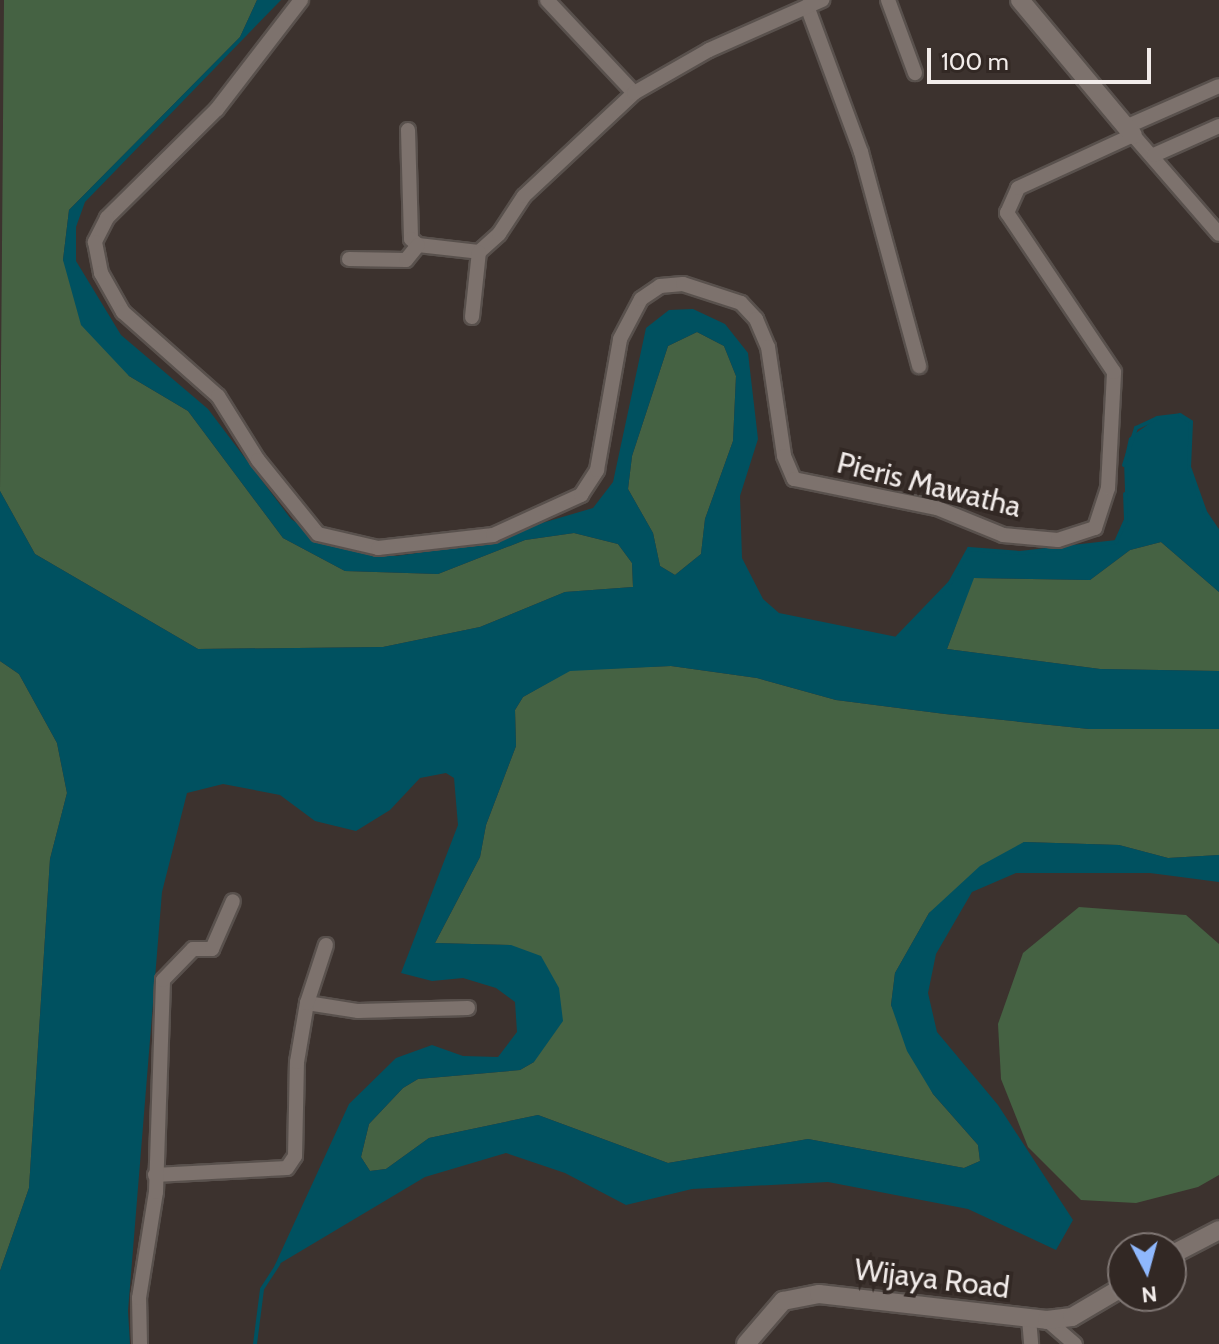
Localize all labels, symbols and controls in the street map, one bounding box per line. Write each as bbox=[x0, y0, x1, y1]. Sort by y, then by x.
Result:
scale bar bbox=[931, 32, 1155, 82]
text: 100 m bbox=[941, 47, 1009, 76]
street label: Pieris Mawatha bbox=[833, 445, 1025, 525]
north arrow bbox=[1107, 1232, 1187, 1312]
street label: Wijaya Road bbox=[852, 1252, 1012, 1306]
text: N bbox=[1140, 1280, 1159, 1309]

